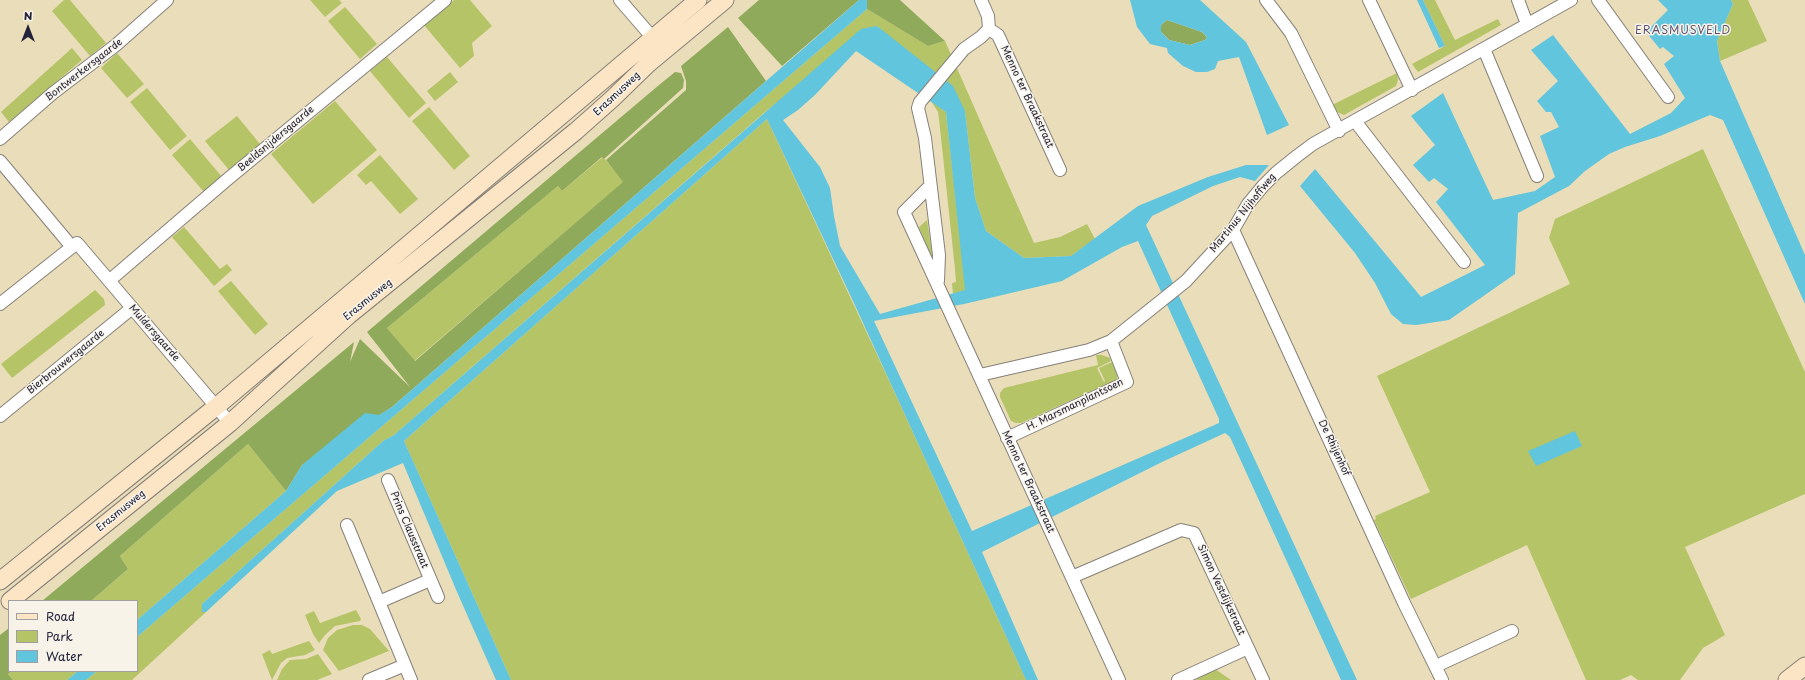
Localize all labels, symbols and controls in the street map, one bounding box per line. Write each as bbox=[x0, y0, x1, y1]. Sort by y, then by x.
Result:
text: N bbox=[24, 7, 32, 24]
north arrow bbox=[8, 8, 48, 48]
district label: ERASMUSVELD bbox=[1635, 24, 1731, 38]
street label: Bontwerkersgaarde bbox=[43, 36, 125, 104]
street label: Menno ter Braakstraat bbox=[998, 44, 1056, 150]
street label: Erasmusweg bbox=[591, 69, 643, 119]
street label: Beeldsnijdersgaarde bbox=[235, 104, 317, 174]
street label: Martinus Nijhoffweg bbox=[1207, 171, 1279, 255]
street label: Erasmusweg bbox=[341, 277, 395, 323]
street label: Muldersgaarde bbox=[126, 302, 182, 364]
street label: Bierbrouwersgaarde bbox=[25, 327, 107, 397]
street label: H. Marsmanplantsoen bbox=[1025, 376, 1125, 434]
street label: De Rhijenhof bbox=[1316, 418, 1352, 478]
street label: Menno ter Braakstraat bbox=[999, 429, 1057, 535]
street label: Erasmusweg bbox=[94, 488, 148, 534]
street label: Prins Clausstraat bbox=[387, 490, 431, 570]
street label: Simon Vestdijkstraat bbox=[1195, 543, 1247, 637]
legend bbox=[8, 600, 138, 672]
text: Road bbox=[46, 607, 75, 625]
text: Park bbox=[46, 627, 73, 645]
text: Water bbox=[46, 647, 82, 665]

